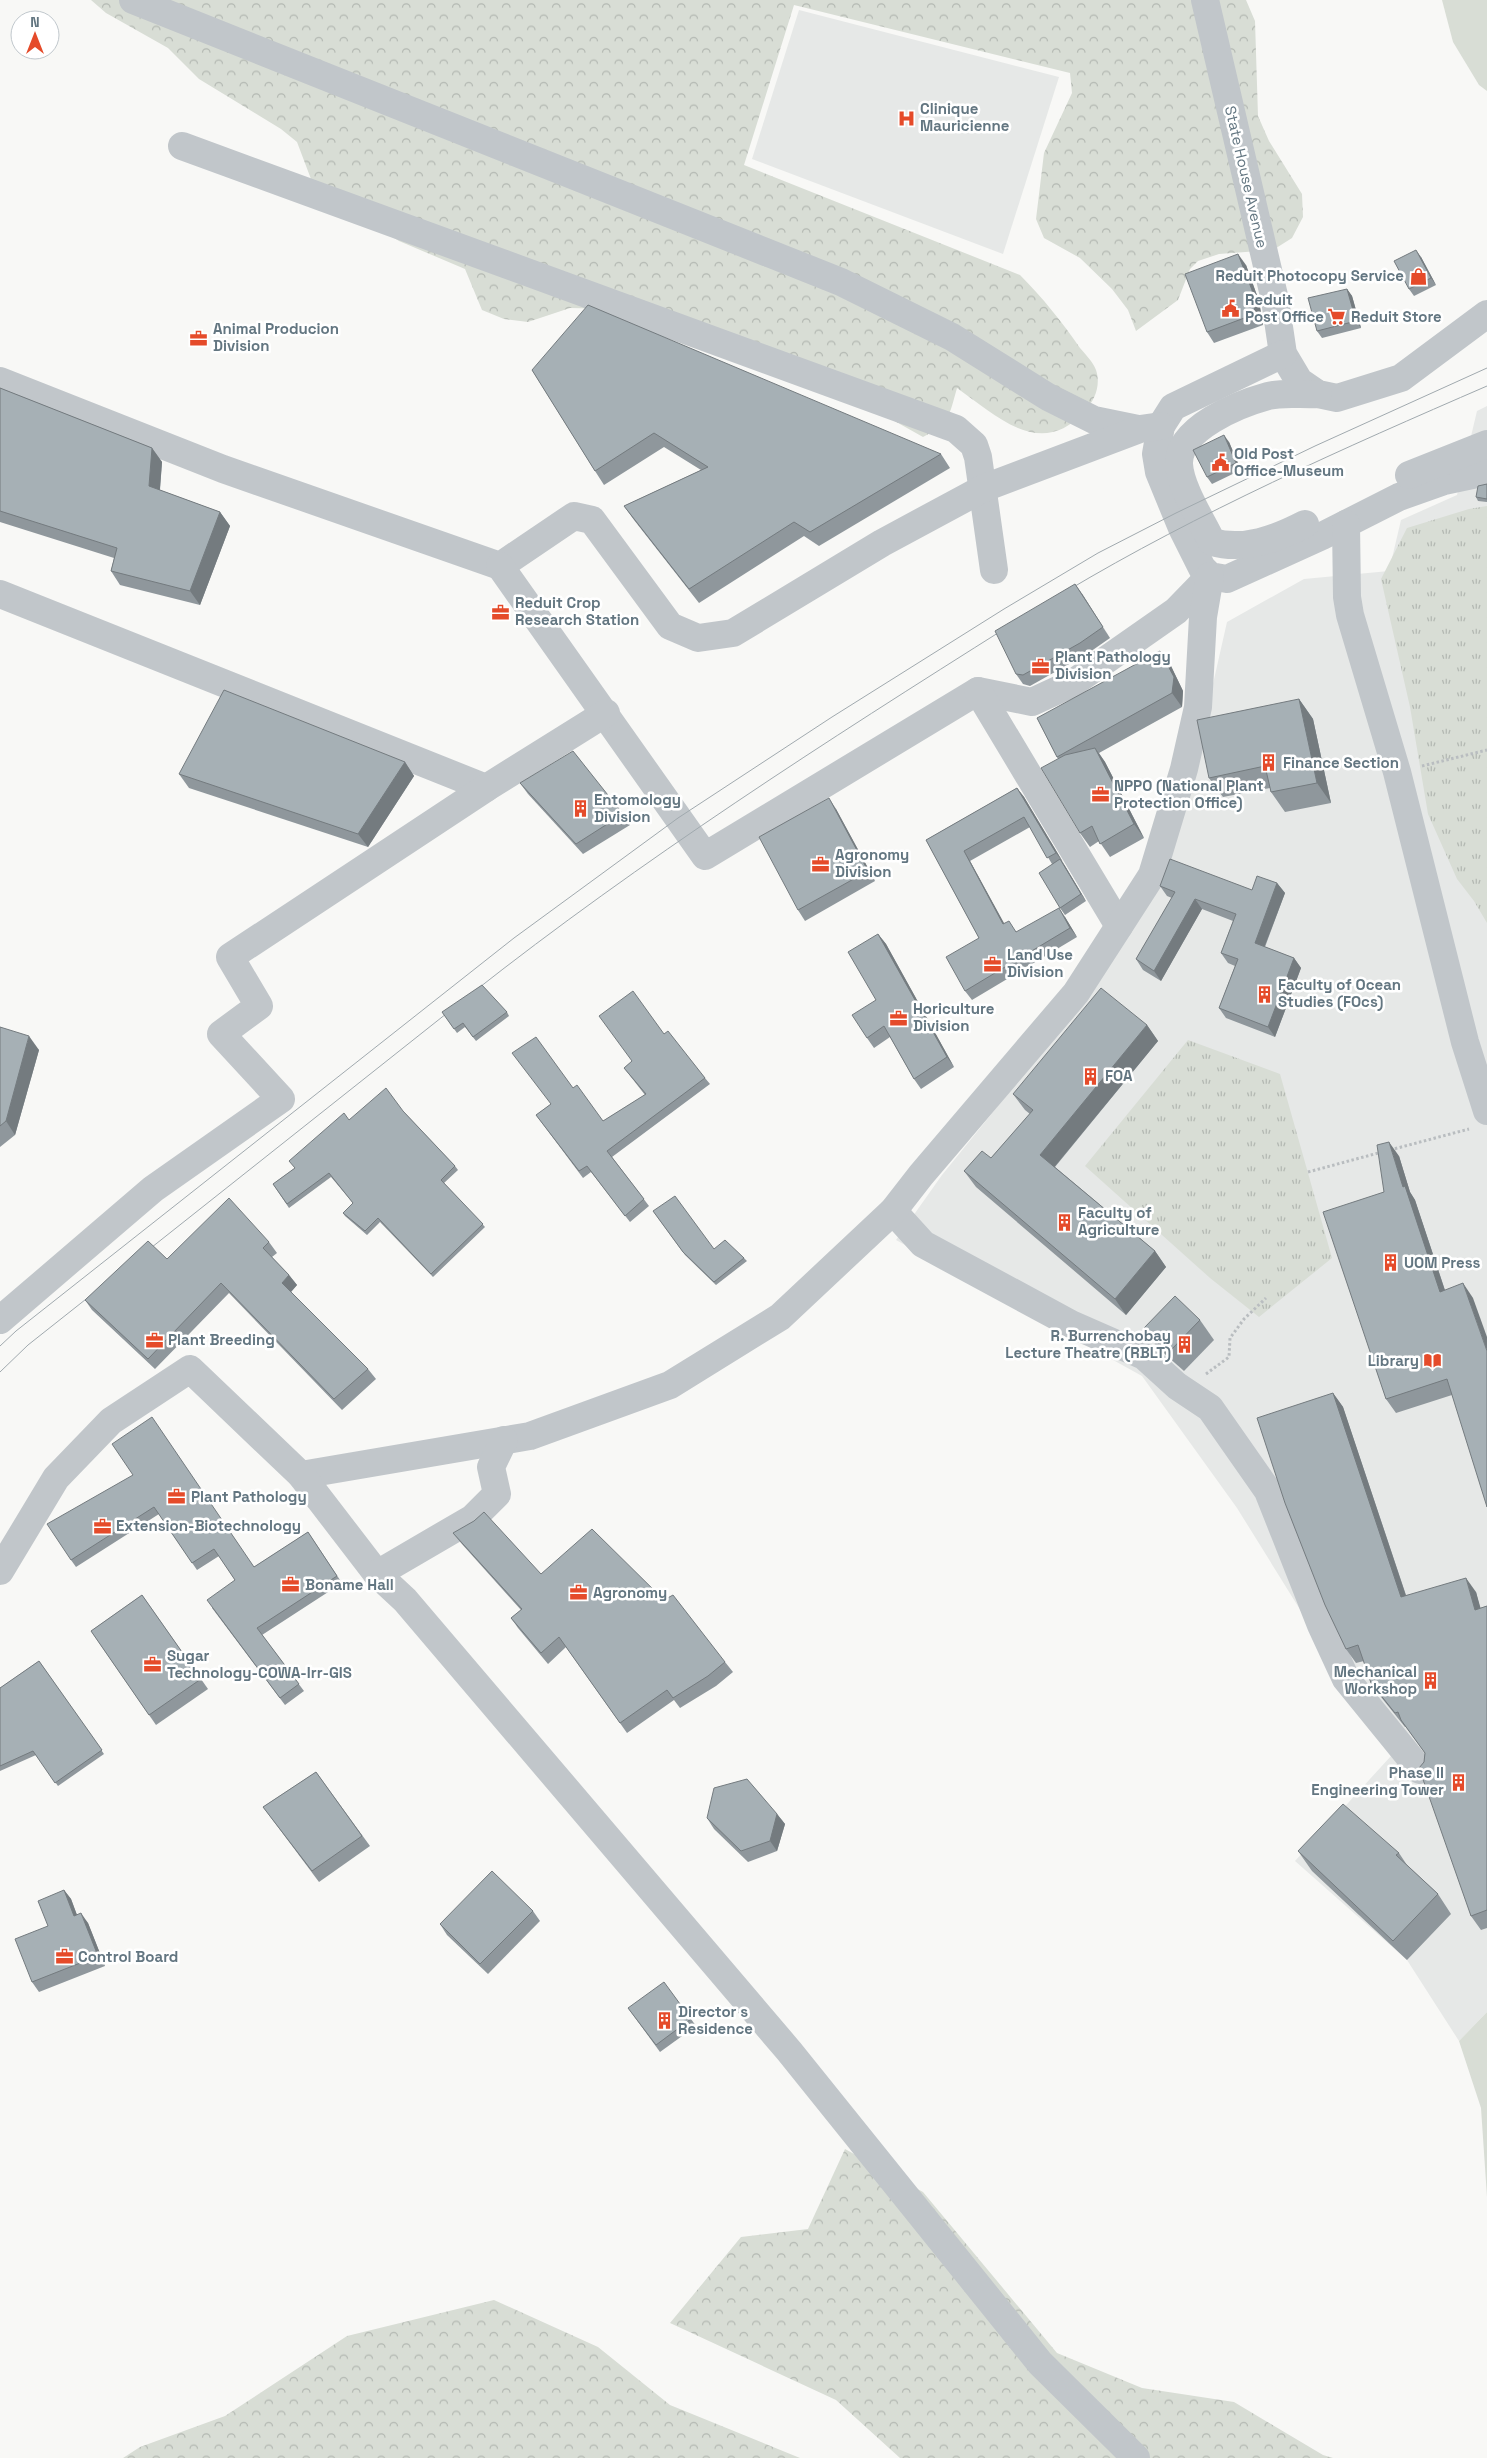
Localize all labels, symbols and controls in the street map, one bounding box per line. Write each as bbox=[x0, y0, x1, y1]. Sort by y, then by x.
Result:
north arrow bbox=[10, 10, 60, 60]
text: N bbox=[30, 13, 40, 31]
place label: Clinique Mauricienne bbox=[920, 99, 1010, 135]
street label: State House Avenue bbox=[1221, 104, 1272, 250]
hospital icon: Clinique Mauricienne bbox=[896, 108, 916, 128]
place label: Reduit Photocopy Service bbox=[1215, 266, 1404, 285]
shop icon: Reduit Photocopy Service bbox=[1408, 266, 1428, 286]
place label: Reduit Post Office bbox=[1245, 290, 1324, 326]
public building icon: Reduit Post Office bbox=[1221, 299, 1241, 319]
supermarket icon: Reduit Store bbox=[1327, 307, 1347, 327]
place label: Reduit Store bbox=[1351, 307, 1442, 326]
place label: Animal Producion Division bbox=[213, 319, 339, 355]
office icon: Animal Producion Division bbox=[189, 328, 209, 348]
place label: Old Post Office-Museum bbox=[1234, 444, 1344, 480]
public building icon: Old Post Office-Museum bbox=[1210, 453, 1230, 473]
place label: Reduit Crop Research Station bbox=[515, 593, 639, 629]
office icon: Reduit Crop Research Station bbox=[491, 602, 511, 622]
place label: Plant Pathology Division bbox=[1055, 647, 1171, 683]
office icon: Plant Pathology Division bbox=[1031, 656, 1051, 676]
building icon: Finance Section bbox=[1259, 753, 1279, 773]
place label: Finance Section bbox=[1283, 753, 1399, 772]
place label: NPPO (National Plant Protection Office) bbox=[1114, 776, 1264, 812]
office icon: NPPO (National Plant Protection Office) bbox=[1090, 785, 1110, 805]
place label: Entomology Division bbox=[594, 790, 681, 826]
building icon: Entomology Division bbox=[570, 799, 590, 819]
place label: Agronomy Division bbox=[835, 845, 909, 881]
office icon: Agronomy Division bbox=[811, 854, 831, 874]
place label: Land Use Division bbox=[1007, 945, 1073, 981]
office icon: Land Use Division bbox=[983, 954, 1003, 974]
place label: Faculty of Ocean Studies (FOcs) bbox=[1278, 975, 1401, 1011]
building icon: Faculty of Ocean Studies (FOcs) bbox=[1254, 984, 1274, 1004]
place label: Horiculture Division bbox=[913, 999, 995, 1035]
office icon: Horiculture Division bbox=[889, 1008, 909, 1028]
building icon: FOA bbox=[1081, 1066, 1101, 1086]
place label: FOA bbox=[1105, 1066, 1133, 1085]
place label: Faculty of Agriculture bbox=[1078, 1203, 1160, 1239]
building icon: Faculty of Agriculture bbox=[1054, 1212, 1074, 1232]
building icon: UOM Press bbox=[1380, 1253, 1400, 1273]
place label: UOM Press bbox=[1404, 1253, 1481, 1272]
place label: R. Burrenchobay Lecture Theatre (RBLT) bbox=[1005, 1326, 1171, 1362]
office icon: Plant Breeding bbox=[144, 1330, 164, 1350]
place label: Plant Breeding bbox=[168, 1330, 275, 1349]
building icon: R. Burrenchobay Lecture Theatre (RBLT) bbox=[1175, 1335, 1195, 1355]
place label: Library bbox=[1368, 1351, 1419, 1370]
library icon: Library bbox=[1423, 1351, 1443, 1371]
office icon: Plant Pathology bbox=[167, 1487, 187, 1507]
place label: Plant Pathology bbox=[191, 1487, 307, 1506]
office icon: Extension-Biotechnology bbox=[92, 1516, 112, 1536]
place label: Extension-Biotechnology bbox=[116, 1516, 301, 1535]
office icon: Boname Hall bbox=[281, 1575, 301, 1595]
place label: Boname Hall bbox=[305, 1575, 394, 1594]
office icon: Agronomy bbox=[569, 1583, 589, 1603]
place label: Agronomy bbox=[593, 1583, 667, 1602]
place label: Sugar Technology-COWA-Irr-GIS bbox=[167, 1646, 352, 1682]
office icon: Sugar Technology-COWA-Irr-GIS bbox=[143, 1655, 163, 1675]
place label: Mechanical Workshop bbox=[1334, 1662, 1417, 1698]
building icon: Mechanical Workshop bbox=[1421, 1671, 1441, 1691]
place label: Phase II Engineering Tower bbox=[1311, 1763, 1444, 1799]
building icon: Phase II Engineering Tower bbox=[1448, 1772, 1468, 1792]
office icon: Control Board bbox=[54, 1947, 74, 1967]
place label: Control Board bbox=[78, 1947, 178, 1966]
place label: Director s Residence bbox=[678, 2002, 753, 2038]
building icon: Director s Residence bbox=[654, 2011, 674, 2031]

